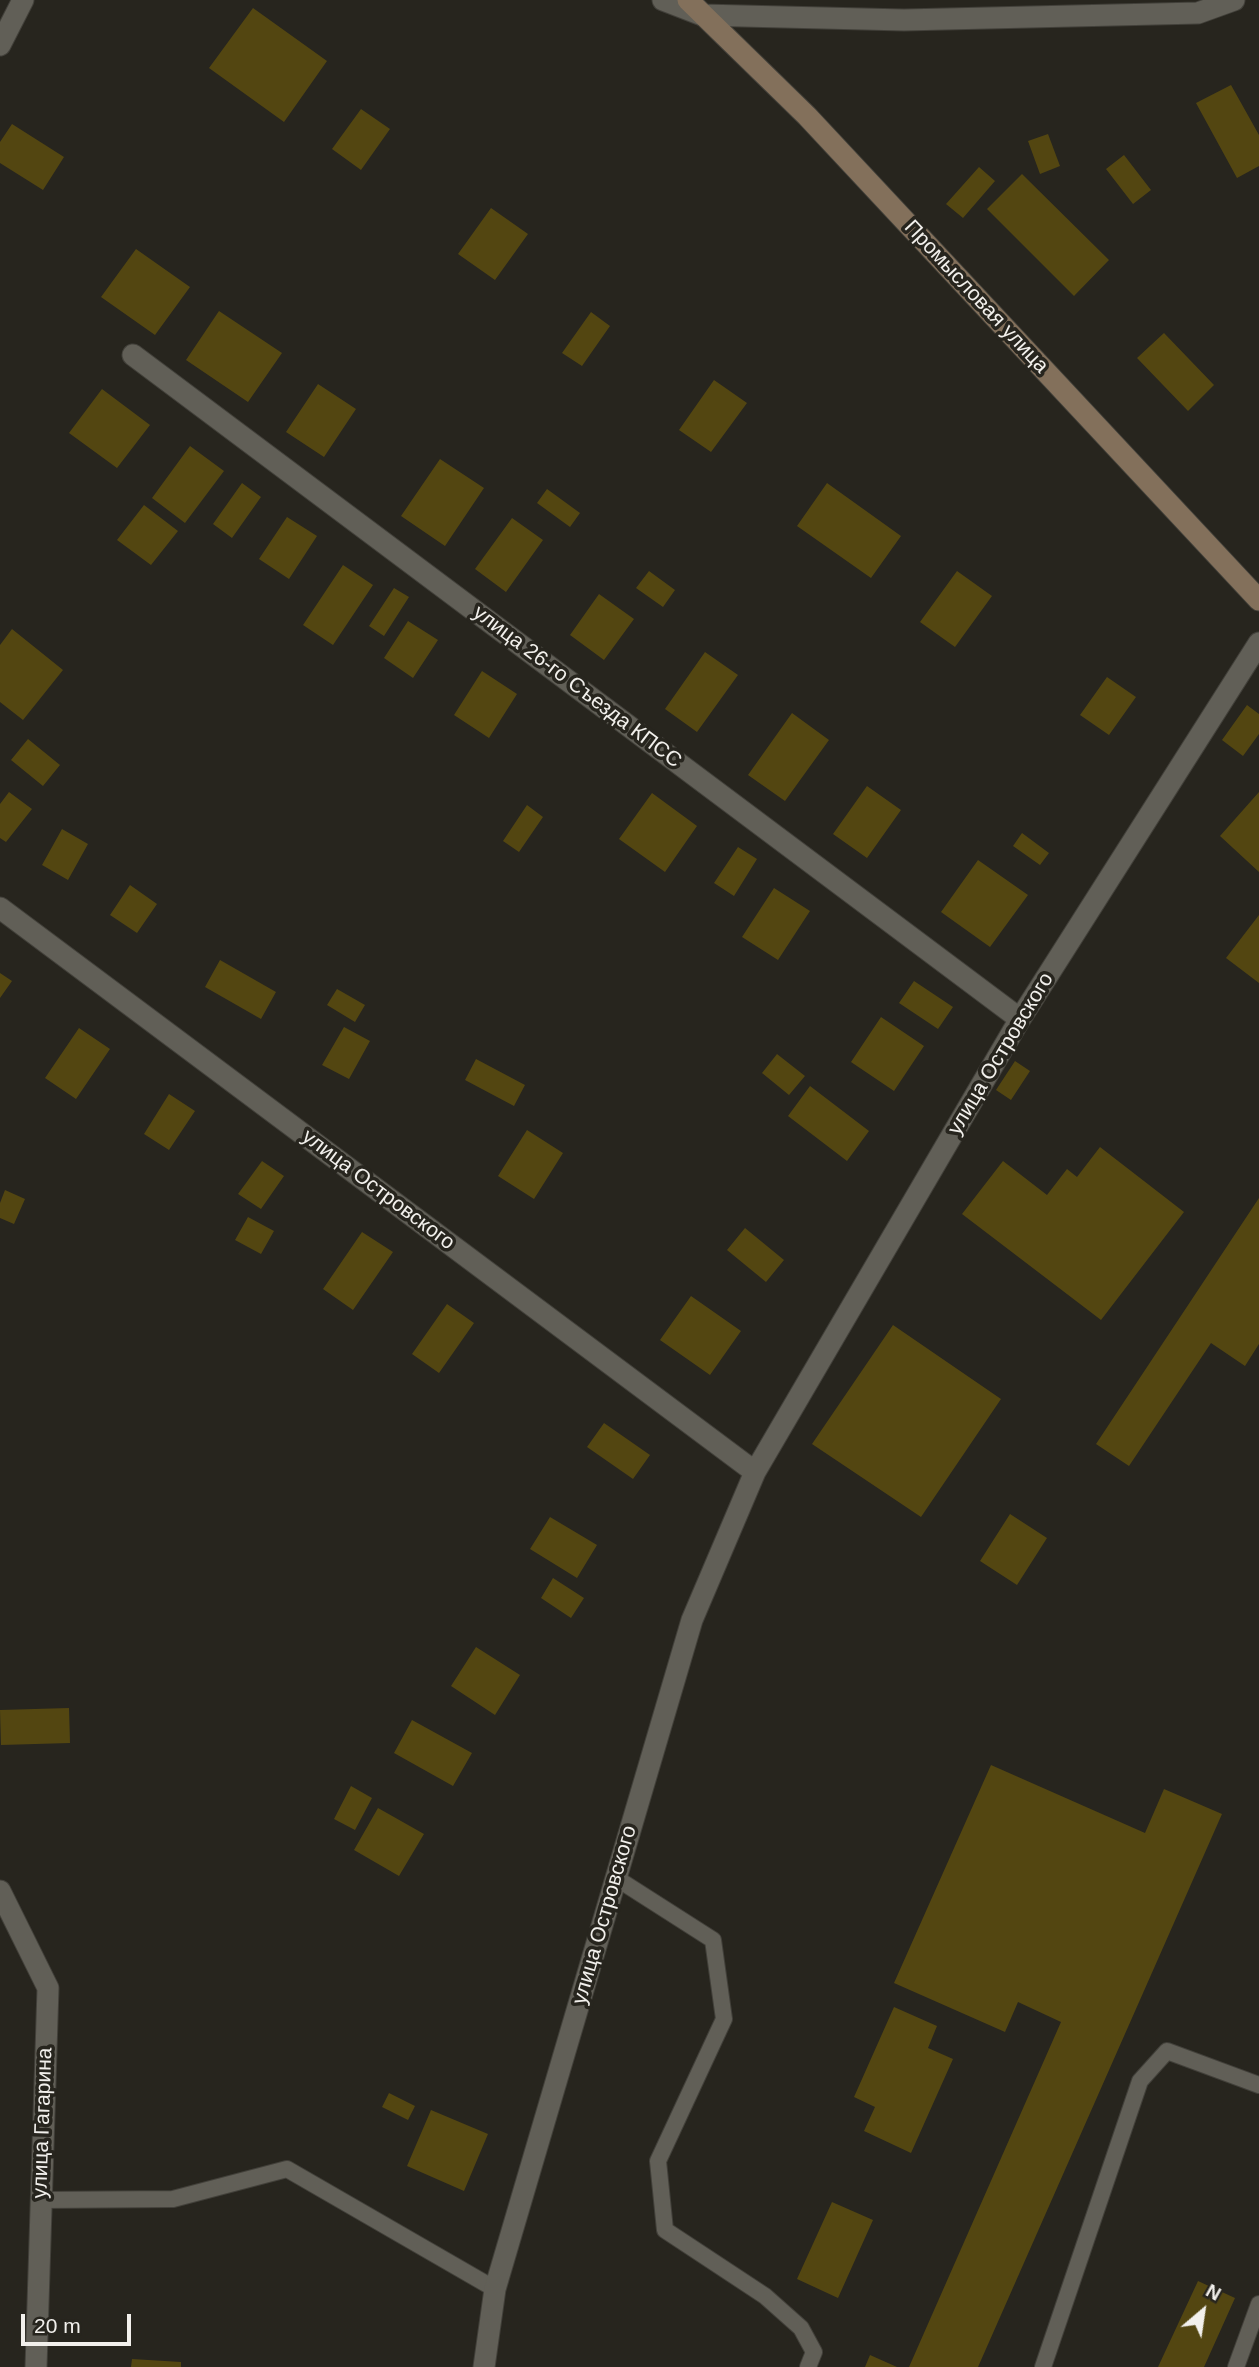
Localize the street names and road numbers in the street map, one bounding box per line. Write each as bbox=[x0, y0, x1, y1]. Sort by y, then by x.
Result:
street label: Промысловая улица bbox=[899, 215, 1053, 379]
street label: улица 26-го Съезда КПСС bbox=[468, 600, 686, 774]
street label: улица Островского bbox=[943, 968, 1059, 1140]
street label: улица Островского bbox=[297, 1124, 459, 1256]
street label: улица Островского bbox=[567, 1823, 643, 2007]
street label: улица Гагарина bbox=[28, 2047, 58, 2199]

